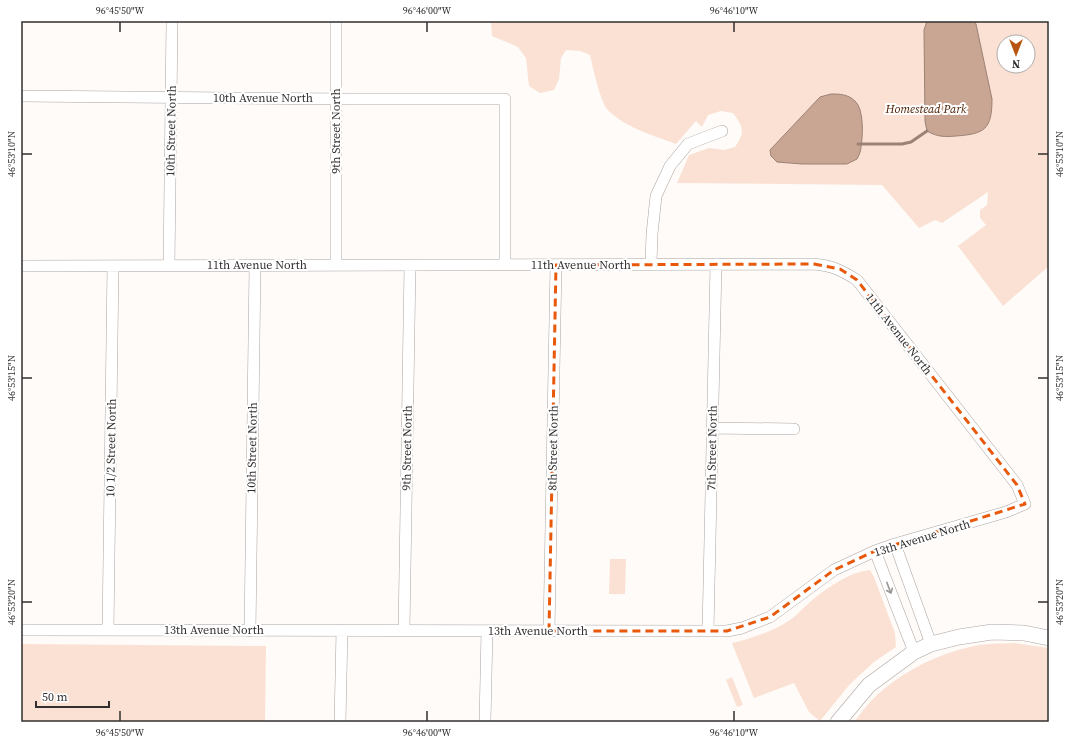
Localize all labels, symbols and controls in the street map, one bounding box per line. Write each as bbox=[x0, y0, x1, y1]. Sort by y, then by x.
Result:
text: 96°45'50"W bbox=[96, 4, 145, 17]
text: 96°46'00"W bbox=[403, 4, 452, 17]
text: 96°46'10"W bbox=[710, 4, 759, 17]
north arrow bbox=[996, 34, 1036, 74]
text: N bbox=[1012, 56, 1020, 71]
street label: 10th Street North bbox=[162, 85, 180, 177]
street label: 9th Street North bbox=[328, 88, 344, 174]
street label: 10th Avenue North bbox=[213, 90, 313, 106]
park label: Homestead Park bbox=[885, 101, 967, 117]
text: 46°53'10"N bbox=[5, 131, 18, 177]
text: 46°53'10"N bbox=[1053, 131, 1066, 177]
street label: 11th Avenue North bbox=[207, 257, 307, 273]
street label: 11th Avenue North bbox=[531, 257, 631, 273]
street label: 11th Avenue North bbox=[862, 290, 936, 378]
text: 46°53'15"N bbox=[5, 355, 18, 401]
text: 46°53'15"N bbox=[1053, 355, 1066, 401]
street label: 10 1/2 Street North bbox=[102, 398, 120, 498]
street label: 10th Street North bbox=[243, 402, 261, 494]
street label: 9th Street North bbox=[398, 405, 416, 491]
street label: 8th Street North bbox=[544, 405, 562, 491]
street label: 7th Street North bbox=[703, 405, 721, 491]
street label: 13th Avenue North bbox=[872, 516, 972, 560]
text: 46°53'20"N bbox=[5, 579, 18, 625]
text: 46°53'20"N bbox=[1053, 579, 1066, 625]
one-way arrow bbox=[886, 581, 894, 593]
street label: 13th Avenue North bbox=[164, 622, 264, 638]
street label: 13th Avenue North bbox=[488, 623, 588, 639]
scale bar bbox=[36, 683, 109, 709]
text: 50 m bbox=[42, 689, 68, 705]
text: 96°45'50"W bbox=[96, 726, 145, 739]
text: 96°46'00"W bbox=[403, 726, 452, 739]
text: 96°46'10"W bbox=[710, 726, 759, 739]

